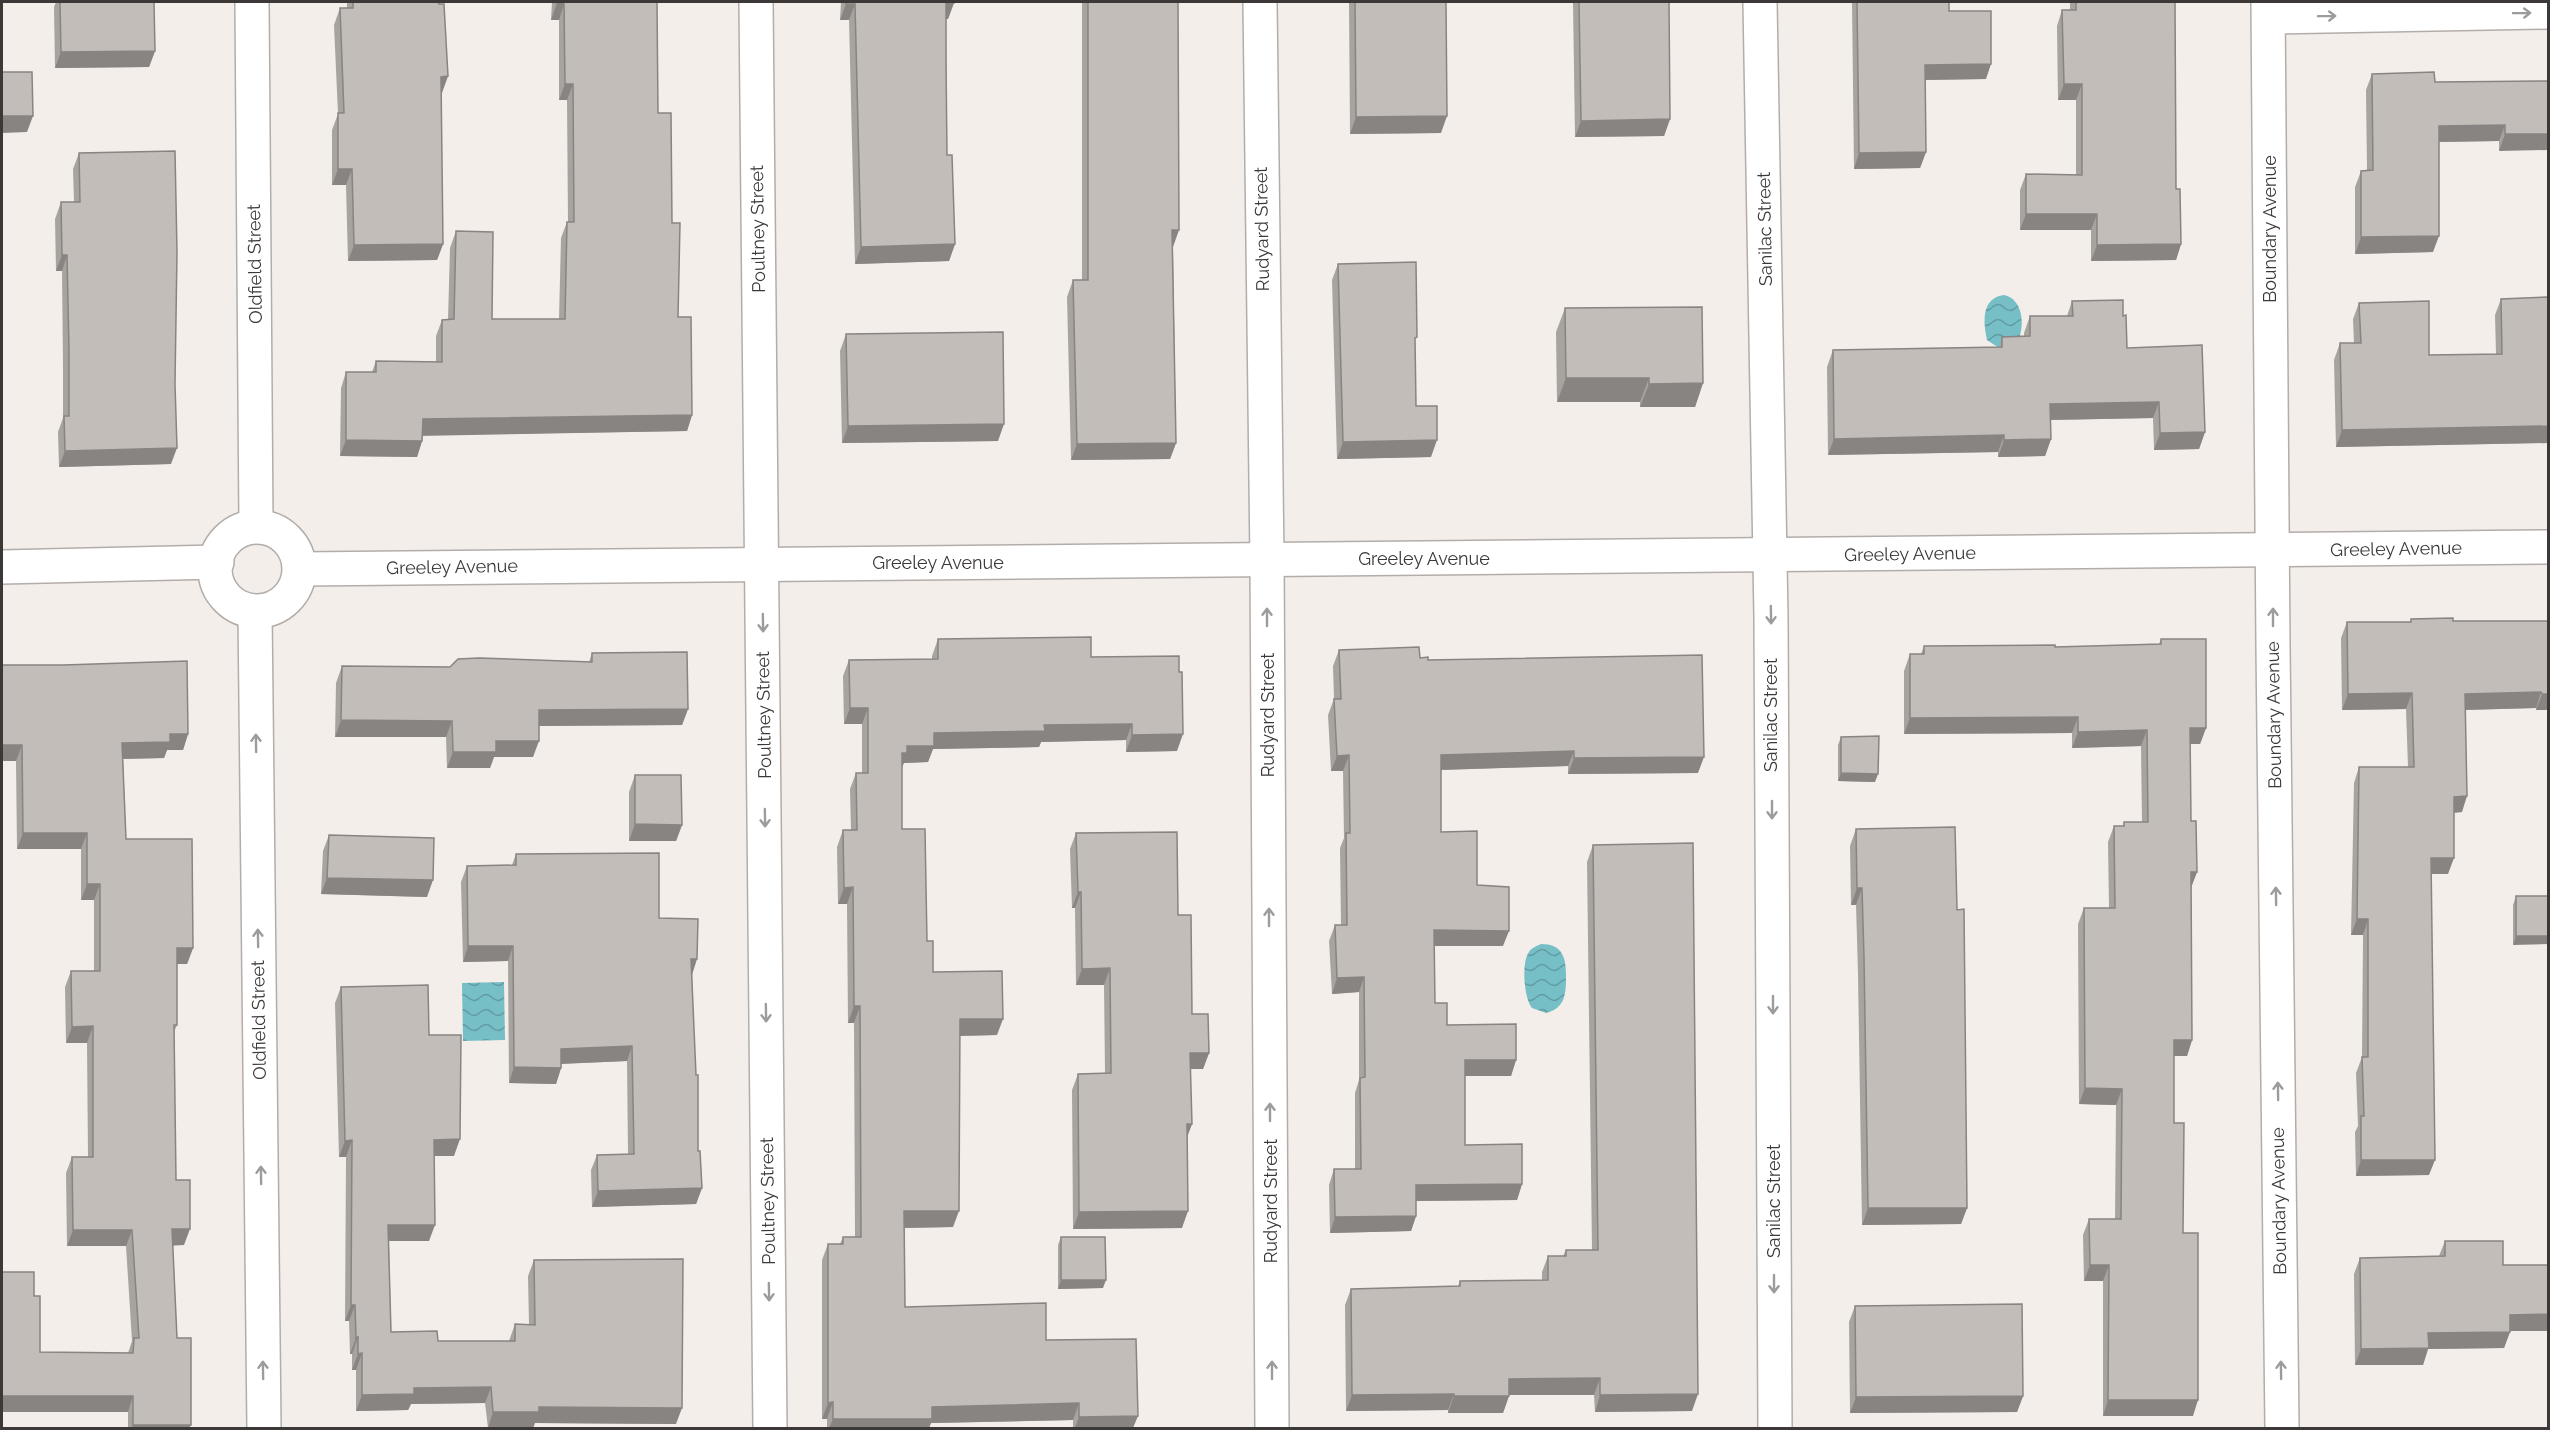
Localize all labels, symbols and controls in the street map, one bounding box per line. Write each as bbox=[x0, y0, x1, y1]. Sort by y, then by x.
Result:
one-way arrow bbox=[2511, 7, 2531, 19]
one-way arrow bbox=[2316, 10, 2336, 22]
street label: Boundary Avenue bbox=[2259, 155, 2280, 303]
street label: Poultney Street bbox=[746, 165, 769, 293]
street label: Rudyard Street bbox=[1250, 167, 1273, 291]
street label: Sanilac Street bbox=[1753, 172, 1776, 286]
street label: Oldfield Street bbox=[243, 204, 266, 324]
street label: Greeley Avenue bbox=[2330, 537, 2462, 560]
street label: Greeley Avenue bbox=[1844, 542, 1976, 565]
street label: Greeley Avenue bbox=[1358, 548, 1490, 569]
street label: Greeley Avenue bbox=[872, 552, 1004, 573]
street label: Greeley Avenue bbox=[386, 555, 518, 578]
one-way arrow bbox=[1765, 604, 1777, 624]
one-way arrow bbox=[1261, 608, 1273, 628]
one-way arrow bbox=[2267, 608, 2278, 628]
one-way arrow bbox=[757, 612, 769, 632]
street label: Boundary Avenue bbox=[2262, 641, 2285, 789]
street label: Poultney Street bbox=[752, 651, 775, 779]
street label: Rudyard Street bbox=[1257, 653, 1278, 777]
street label: Sanilac Street bbox=[1760, 658, 1781, 772]
one-way arrow bbox=[250, 734, 262, 754]
one-way arrow bbox=[1766, 799, 1778, 819]
one-way arrow bbox=[759, 807, 771, 827]
one-way arrow bbox=[2270, 887, 2282, 907]
one-way arrow bbox=[1263, 908, 1275, 928]
one-way arrow bbox=[252, 929, 264, 949]
street label: Oldfield Street bbox=[247, 960, 270, 1080]
one-way arrow bbox=[1767, 994, 1779, 1014]
one-way arrow bbox=[761, 1002, 772, 1022]
one-way arrow bbox=[2272, 1082, 2284, 1102]
one-way arrow bbox=[1264, 1103, 1276, 1123]
street label: Boundary Avenue bbox=[2267, 1127, 2290, 1275]
street label: Poultney Street bbox=[756, 1137, 779, 1265]
street label: Rudyard Street bbox=[1260, 1139, 1281, 1263]
street label: Sanilac Street bbox=[1763, 1144, 1784, 1258]
one-way arrow bbox=[255, 1166, 267, 1186]
one-way arrow bbox=[1768, 1273, 1780, 1293]
one-way arrow bbox=[763, 1281, 775, 1301]
one-way arrow bbox=[257, 1361, 269, 1381]
one-way arrow bbox=[1266, 1361, 1278, 1381]
one-way arrow bbox=[2275, 1361, 2287, 1381]

